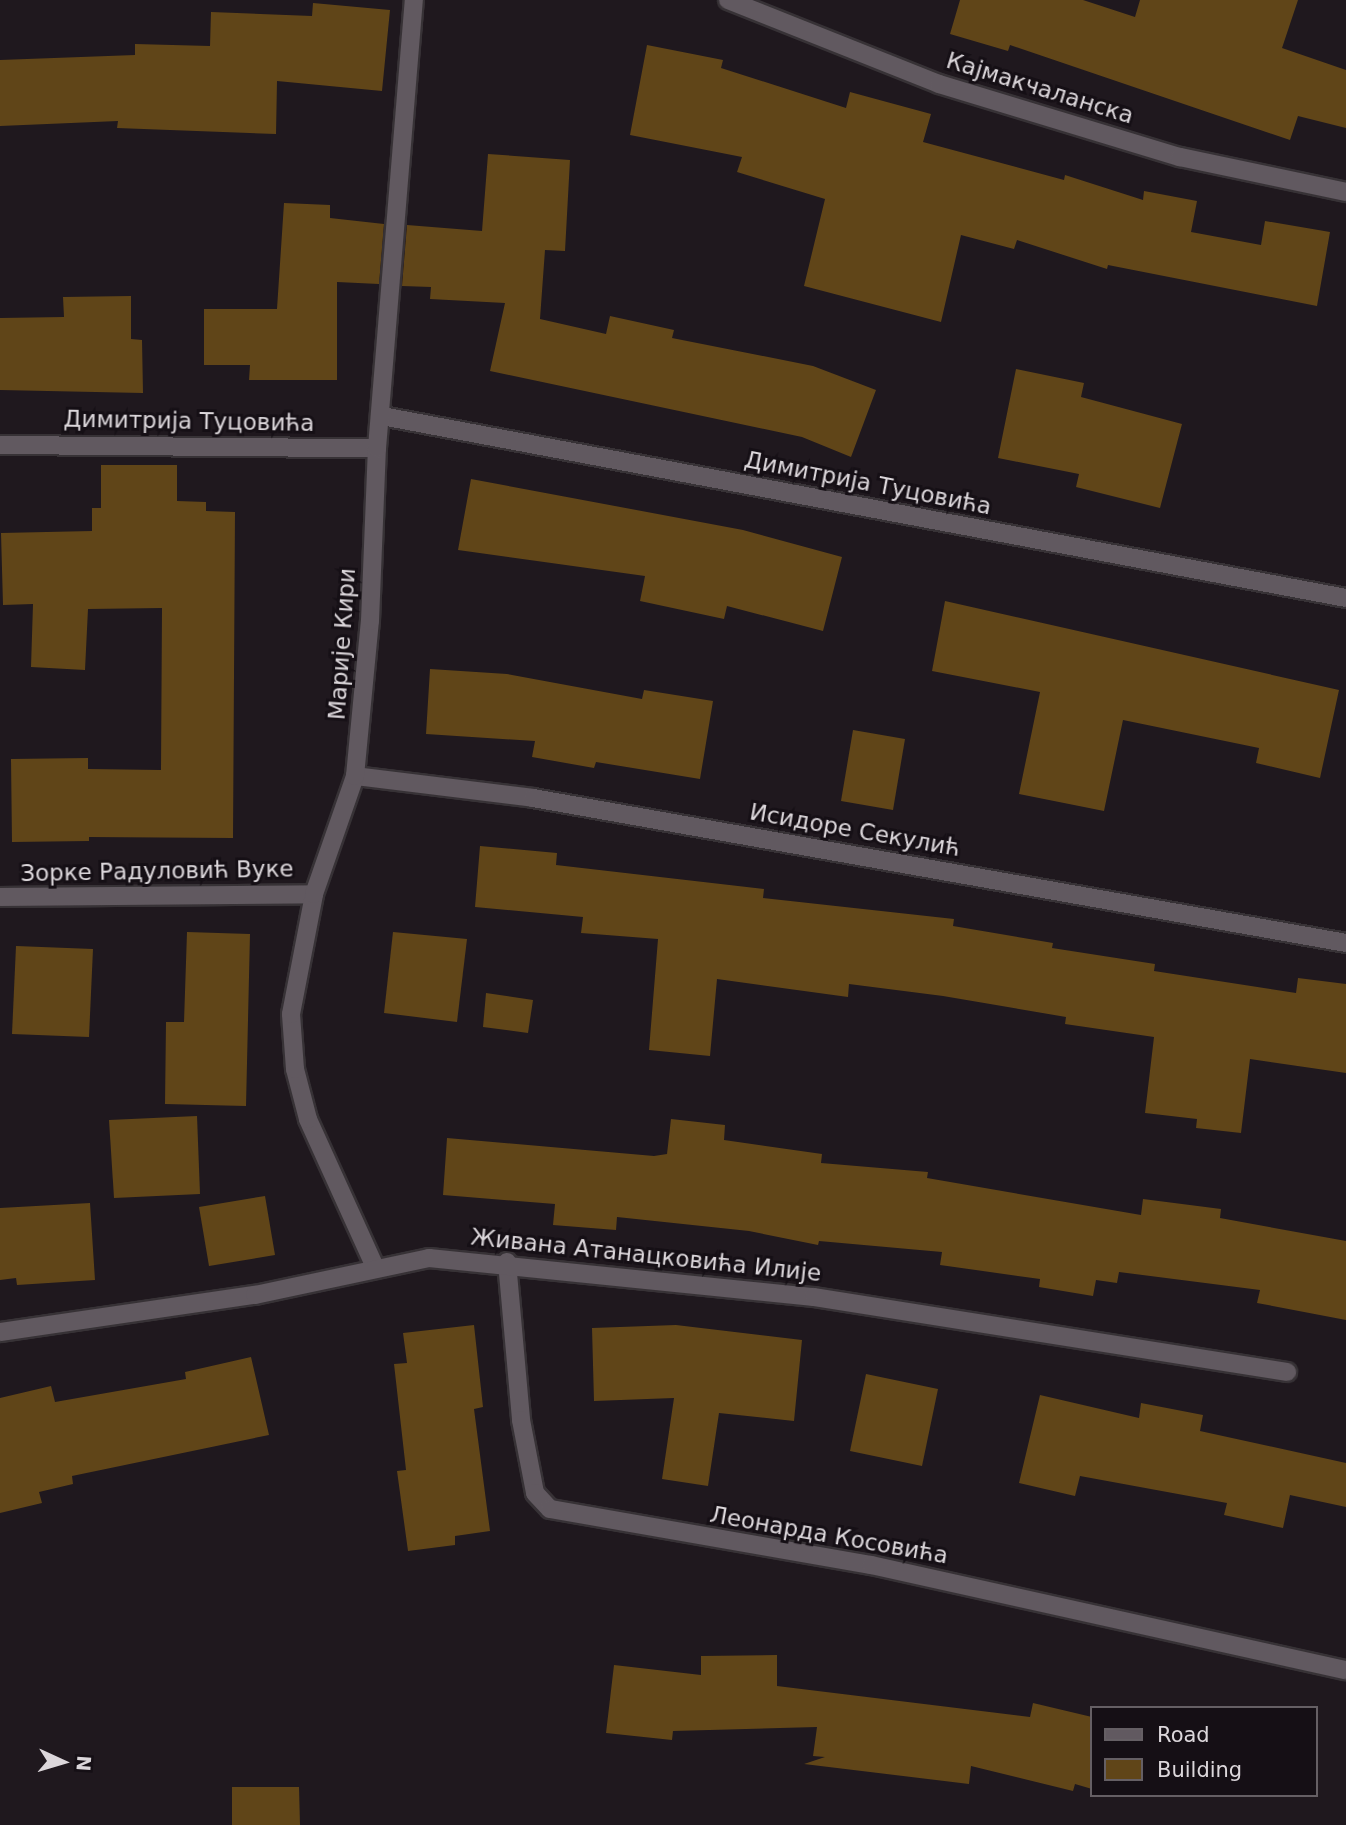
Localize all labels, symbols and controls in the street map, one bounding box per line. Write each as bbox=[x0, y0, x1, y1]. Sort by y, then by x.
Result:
street label: Кајмакчаланска bbox=[943, 46, 1137, 130]
street label: Димитрија Туцовића bbox=[63, 405, 315, 437]
street label: Димитрија Туцовића bbox=[742, 446, 994, 520]
street label: Марије Кири bbox=[323, 567, 361, 721]
street label: Исидоре Секулић bbox=[748, 798, 962, 862]
street label: Зорке Радуловић Вуке bbox=[20, 855, 294, 887]
street label: Живана Атанацковића Илије bbox=[469, 1223, 823, 1287]
street label: Леонарда Косовића bbox=[708, 1500, 950, 1570]
legend bbox=[1090, 1706, 1318, 1797]
text: Road bbox=[1157, 1723, 1210, 1747]
north arrow bbox=[28, 1727, 98, 1797]
text: N bbox=[72, 1755, 95, 1772]
text: Building bbox=[1157, 1758, 1242, 1782]

